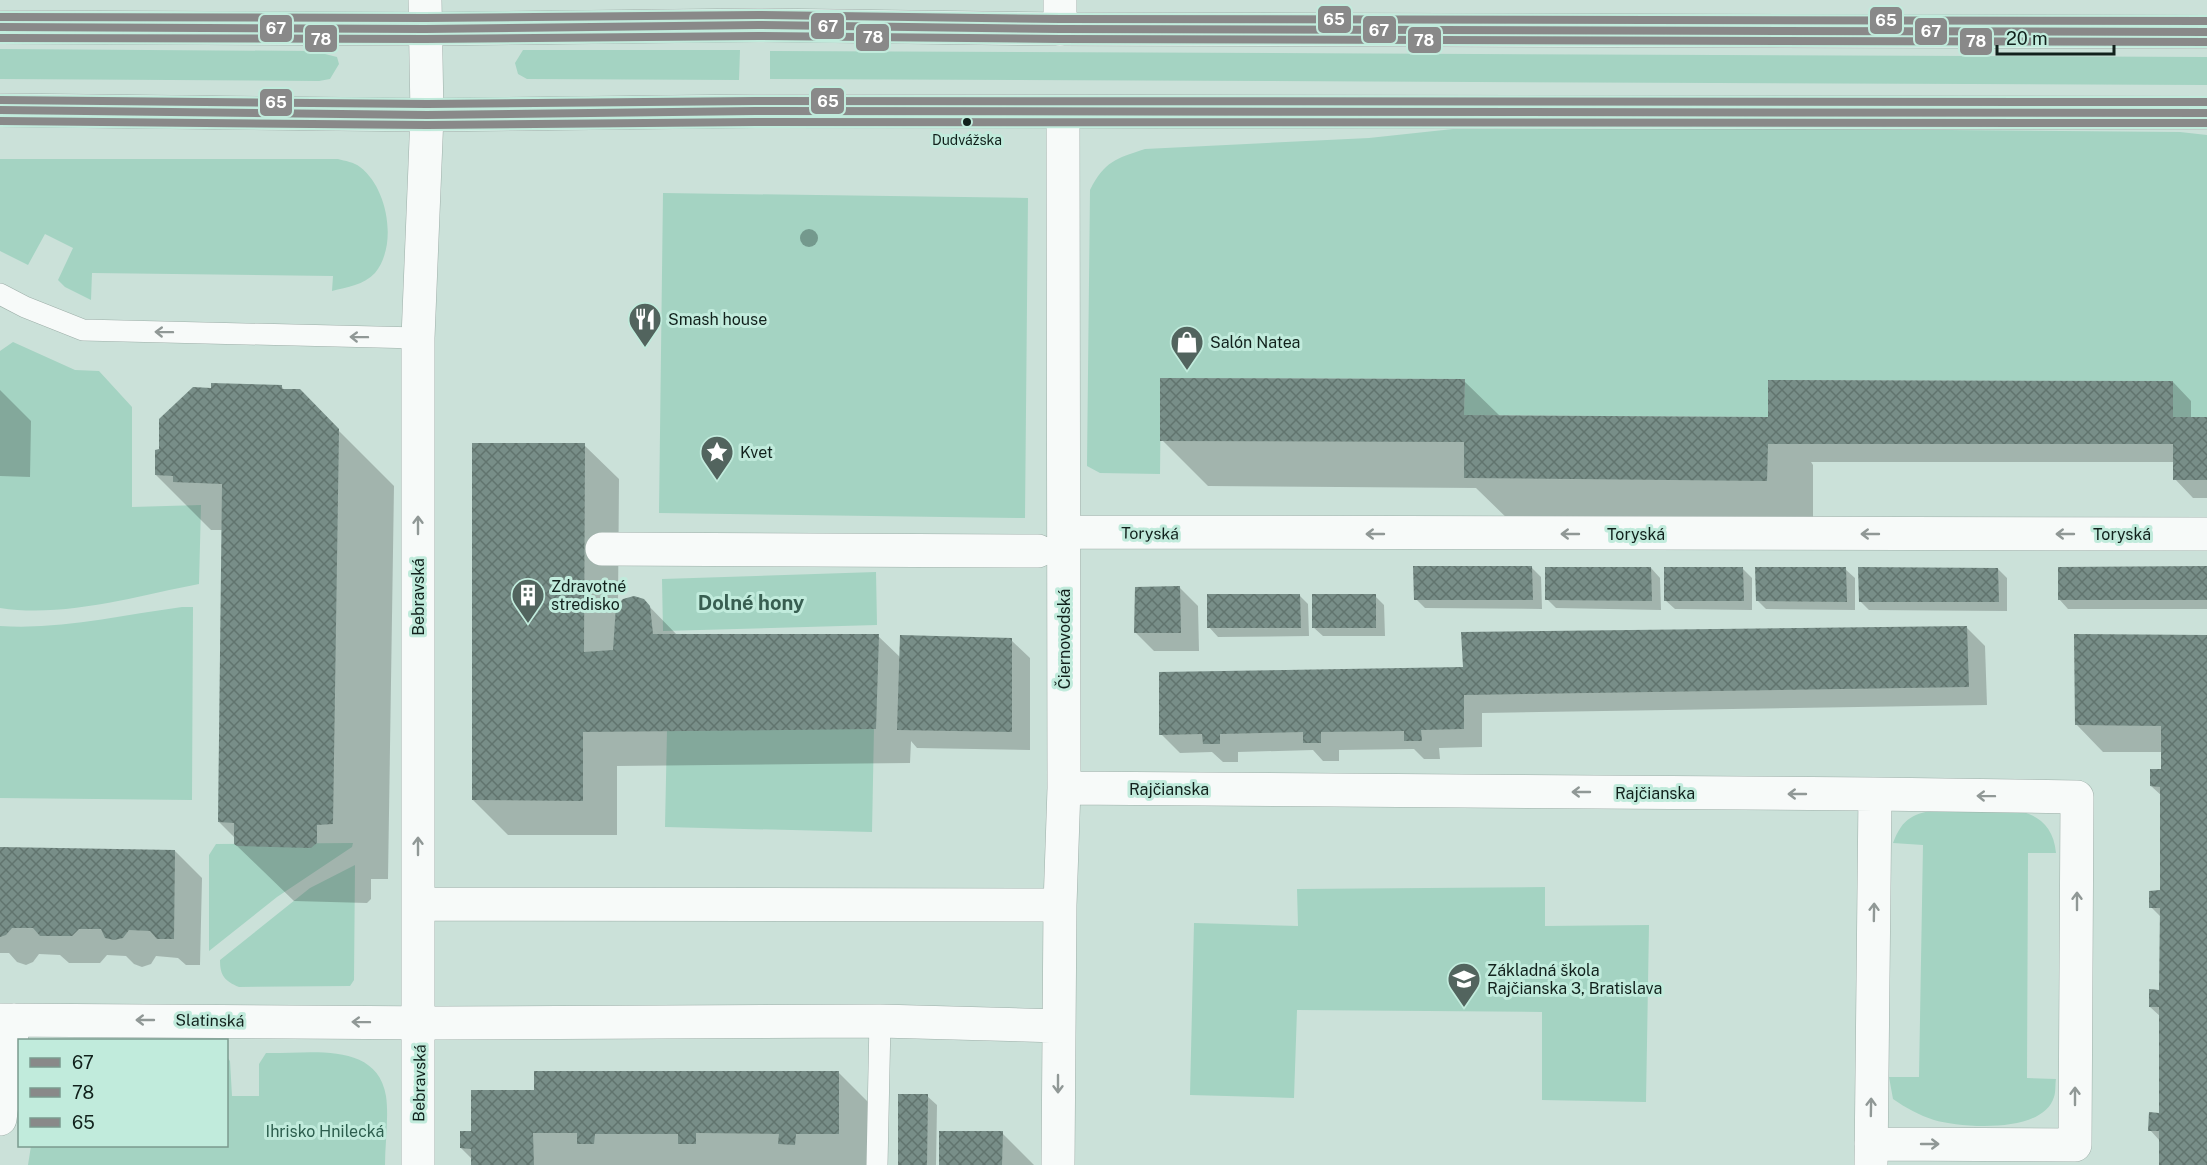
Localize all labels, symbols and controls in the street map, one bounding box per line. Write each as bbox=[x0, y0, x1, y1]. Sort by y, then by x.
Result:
line badge: 65 bbox=[1317, 5, 1352, 34]
line badge: 65 bbox=[1869, 6, 1903, 35]
text: 65 bbox=[1323, 10, 1345, 29]
text: 65 bbox=[1875, 11, 1897, 30]
line badge: 67 bbox=[810, 12, 845, 40]
line badge: 67 bbox=[259, 14, 293, 43]
line badge: 67 bbox=[1362, 15, 1397, 44]
text: 67 bbox=[818, 17, 838, 36]
line badge: 67 bbox=[1914, 17, 1948, 46]
scale bar bbox=[1997, 18, 2114, 56]
text: 67 bbox=[266, 19, 286, 38]
text: 67 bbox=[1369, 21, 1389, 40]
text: 67 bbox=[1921, 22, 1941, 41]
line badge: 78 bbox=[855, 23, 890, 52]
line badge: 78 bbox=[304, 24, 338, 53]
line badge: 78 bbox=[1407, 26, 1442, 54]
line badge: 78 bbox=[1959, 27, 1993, 56]
text: 78 bbox=[863, 28, 884, 47]
text: 20 m bbox=[2006, 28, 2048, 49]
text: 78 bbox=[311, 30, 332, 49]
text: 78 bbox=[1414, 31, 1435, 50]
text: 78 bbox=[1966, 32, 1987, 51]
line badge: 65 bbox=[810, 87, 845, 115]
line badge: 65 bbox=[259, 88, 293, 117]
text: 65 bbox=[817, 92, 839, 111]
text: 65 bbox=[265, 93, 287, 112]
marker: Dudvážska bbox=[961, 116, 973, 128]
place label: Dudvážska bbox=[932, 132, 1002, 148]
restaurant icon: Smash house bbox=[627, 301, 663, 348]
place label: Smash house bbox=[668, 310, 767, 329]
shop icon: Salón Natea bbox=[1169, 324, 1205, 371]
one-way arrow bbox=[155, 326, 175, 338]
one-way arrow bbox=[350, 331, 370, 342]
place label: Salón Natea bbox=[1210, 333, 1300, 352]
place icon: Kvet bbox=[699, 434, 735, 481]
place label: Kvet bbox=[740, 443, 773, 462]
one-way arrow bbox=[412, 515, 424, 535]
street label: Toryská bbox=[1121, 523, 1179, 544]
street label: Toryská bbox=[1607, 525, 1665, 544]
street label: Toryská bbox=[2093, 525, 2151, 544]
one-way arrow bbox=[1365, 528, 1385, 540]
one-way arrow bbox=[1560, 528, 1580, 540]
one-way arrow bbox=[1860, 528, 1880, 540]
one-way arrow bbox=[2055, 528, 2075, 540]
street label: Bebravská bbox=[409, 558, 428, 636]
building icon: Zdravotné stredisko bbox=[510, 577, 546, 624]
place label: Zdravotné stredisko bbox=[551, 577, 626, 614]
street label: Čiernovodská bbox=[1054, 589, 1074, 689]
district label: Dolné hony bbox=[698, 591, 804, 615]
street label: Rajčianska bbox=[1129, 780, 1209, 799]
street label: Rajčianska bbox=[1615, 784, 1695, 803]
one-way arrow bbox=[1572, 786, 1592, 798]
one-way arrow bbox=[1788, 788, 1808, 800]
one-way arrow bbox=[1976, 790, 1996, 802]
one-way arrow bbox=[412, 836, 424, 856]
one-way arrow bbox=[2071, 891, 2083, 911]
one-way arrow bbox=[1868, 902, 1879, 922]
school or university icon: Základná škola Rajčianska 3, Bratislava bbox=[1446, 961, 1482, 1008]
place label: Základná škola Rajčianska 3, Bratislava bbox=[1487, 961, 1662, 998]
street label: Slatinská bbox=[175, 1010, 245, 1031]
one-way arrow bbox=[136, 1014, 156, 1025]
one-way arrow bbox=[351, 1016, 371, 1027]
legend bbox=[18, 1039, 228, 1147]
street label: Bebravská bbox=[409, 1044, 430, 1122]
text: 67 bbox=[72, 1052, 94, 1073]
one-way arrow bbox=[1052, 1074, 1064, 1094]
text: 78 bbox=[72, 1082, 94, 1103]
one-way arrow bbox=[2069, 1086, 2081, 1106]
one-way arrow bbox=[1866, 1097, 1877, 1117]
text: 65 bbox=[72, 1112, 95, 1133]
park label: Ihrisko Hnilecká bbox=[266, 1122, 384, 1141]
one-way arrow bbox=[1919, 1138, 1939, 1150]

